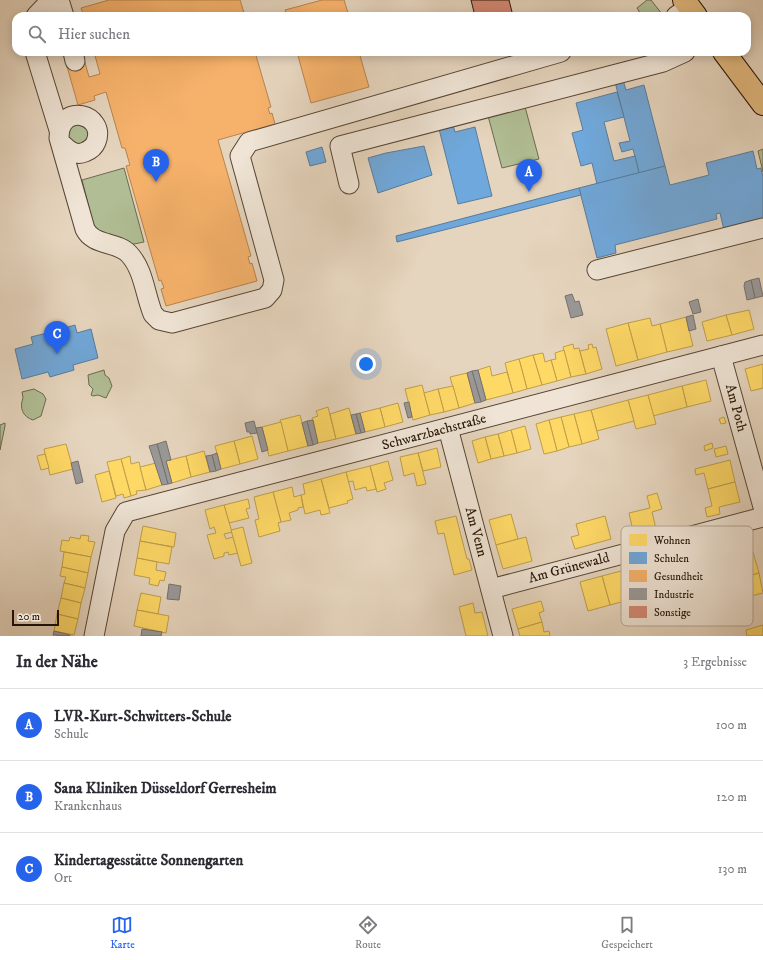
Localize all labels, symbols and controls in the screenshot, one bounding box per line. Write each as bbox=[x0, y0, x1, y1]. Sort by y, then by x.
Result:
search box bbox=[12, 12, 751, 56]
icon: search bbox=[26, 23, 48, 45]
text: Hier suchen bbox=[58, 25, 130, 44]
pin: B bbox=[143, 149, 169, 182]
pin: A bbox=[516, 159, 542, 192]
pin: C bbox=[44, 321, 70, 354]
your location bbox=[356, 354, 376, 374]
street label: Am Poth bbox=[721, 382, 751, 435]
street label: Schwarzbachstraße bbox=[380, 409, 488, 455]
street label: Am Venn bbox=[461, 505, 491, 560]
legend bbox=[621, 526, 753, 626]
text: Wohnen bbox=[653, 534, 691, 548]
street label: Am Grünewald bbox=[526, 549, 612, 587]
text: Schulen bbox=[654, 552, 689, 566]
text: Gesundheit bbox=[654, 570, 704, 584]
text: Industrie bbox=[654, 588, 694, 602]
text: Sonstige bbox=[654, 606, 691, 620]
scale bar bbox=[12, 608, 59, 627]
text: 20 m bbox=[18, 610, 40, 624]
text: In der Nähe bbox=[16, 651, 98, 673]
text: 3 Ergebnisse bbox=[683, 654, 747, 670]
text: LVR-Kurt-Schwitters-Schule bbox=[54, 707, 232, 726]
text: A bbox=[25, 717, 33, 733]
text: 100 m bbox=[716, 717, 747, 733]
text: Schule bbox=[54, 726, 89, 742]
text: Sana Kliniken Düsseldorf Gerresheim bbox=[54, 779, 277, 798]
text: B bbox=[25, 789, 33, 805]
text: 120 m bbox=[716, 789, 747, 805]
text: Krankenhaus bbox=[54, 798, 122, 814]
text: Kindertagesstätte Sonnengarten bbox=[54, 851, 243, 870]
text: C bbox=[25, 861, 33, 877]
text: 130 m bbox=[718, 861, 747, 877]
text: Ort bbox=[54, 870, 72, 886]
tab: Karte bbox=[110, 914, 135, 952]
tab: Route bbox=[355, 914, 381, 952]
tab: Gespeichert bbox=[601, 914, 653, 952]

